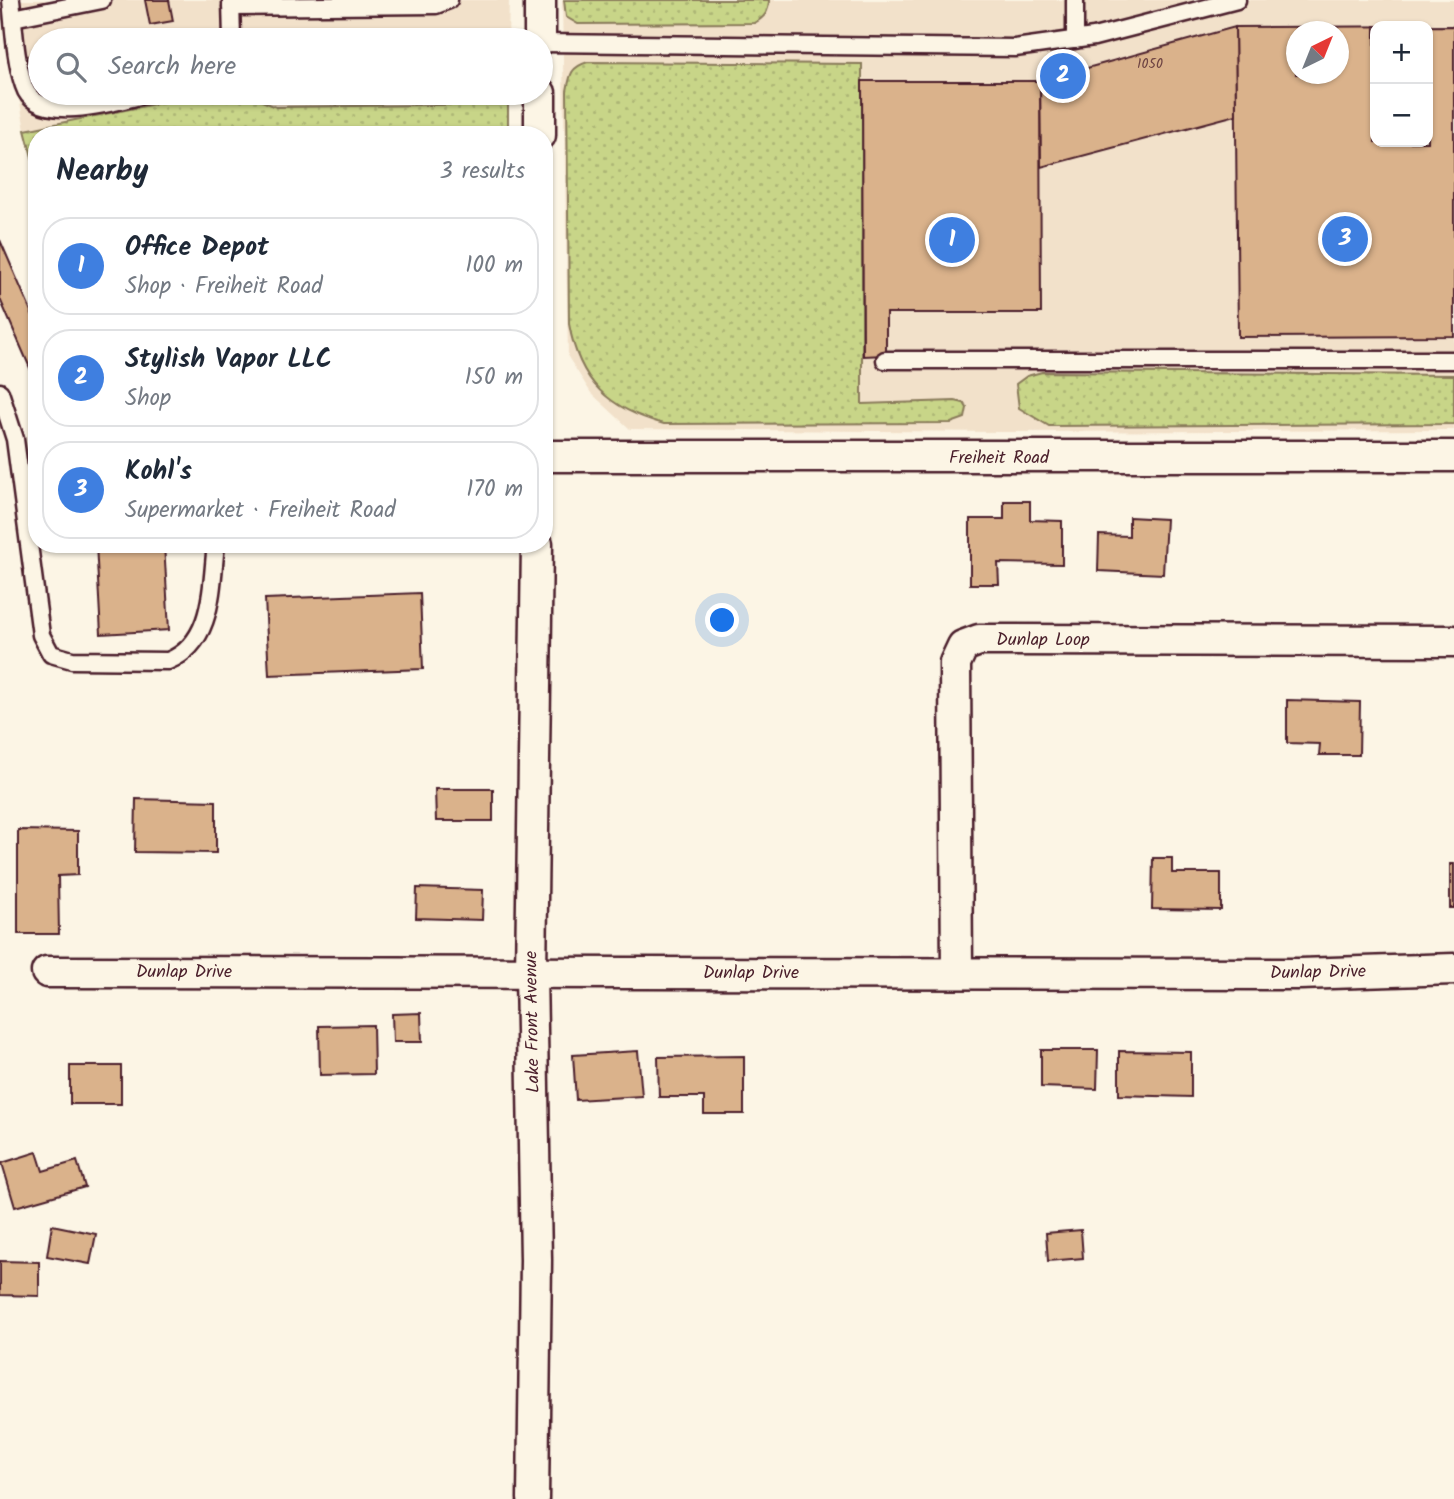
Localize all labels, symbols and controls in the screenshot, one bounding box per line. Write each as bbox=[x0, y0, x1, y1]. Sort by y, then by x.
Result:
north arrow bbox=[1286, 21, 1349, 84]
map controls bbox=[1370, 21, 1433, 147]
button: + bbox=[1370, 21, 1433, 84]
search box bbox=[28, 28, 553, 105]
text: Search here bbox=[108, 46, 236, 88]
icon: search bbox=[52, 48, 90, 86]
pin: 2 bbox=[1040, 50, 1086, 102]
house number: 1050 bbox=[1137, 53, 1163, 75]
button: − bbox=[1370, 84, 1433, 147]
text: Nearby bbox=[56, 148, 148, 196]
text: 3 results bbox=[439, 154, 525, 190]
pin: 3 bbox=[1322, 213, 1368, 265]
pin: 1 bbox=[929, 214, 975, 266]
text: Office Depot bbox=[125, 227, 269, 269]
text: 1 bbox=[78, 248, 84, 284]
text: 100 m bbox=[465, 248, 523, 284]
text: Shop · Freiheit Road bbox=[125, 269, 323, 305]
text: Stylish Vapor LLC bbox=[125, 339, 332, 381]
text: 2 bbox=[74, 360, 88, 396]
text: 150 m bbox=[464, 360, 523, 396]
text: Shop bbox=[125, 381, 171, 417]
street label: Freiheit Road bbox=[949, 444, 1050, 473]
text: Kohl's bbox=[125, 451, 192, 493]
text: 3 bbox=[75, 472, 87, 508]
text: 170 m bbox=[466, 472, 523, 508]
text: Supermarket · Freiheit Road bbox=[125, 493, 396, 529]
your location bbox=[705, 603, 739, 637]
street label: Dunlap Loop bbox=[996, 626, 1090, 655]
street label: Lake Front Avenue bbox=[517, 951, 549, 1093]
street label: Dunlap Drive bbox=[136, 958, 232, 987]
street label: Dunlap Drive bbox=[1270, 958, 1366, 988]
street label: Dunlap Drive bbox=[703, 959, 799, 988]

